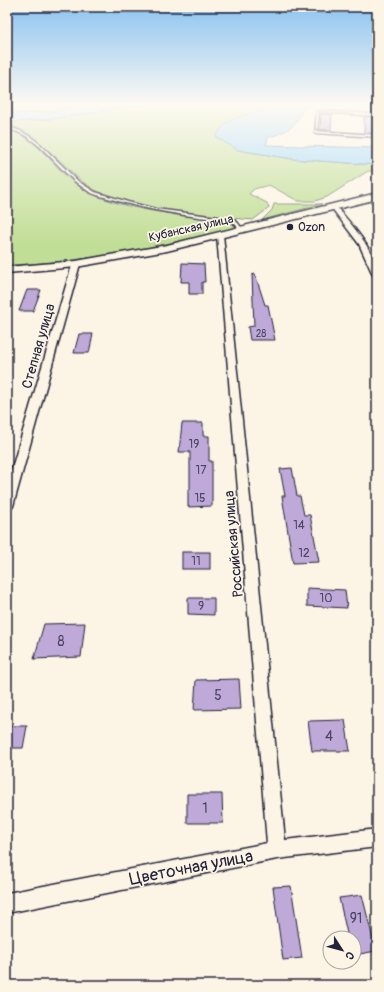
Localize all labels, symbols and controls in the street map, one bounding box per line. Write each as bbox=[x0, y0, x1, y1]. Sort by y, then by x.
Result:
street label: Кубанская улица bbox=[147, 211, 235, 246]
place label: Ozon bbox=[298, 220, 325, 235]
marker: Ozon bbox=[285, 222, 295, 232]
street label: Степная улица bbox=[18, 302, 59, 391]
house number: 28 bbox=[256, 328, 266, 340]
house number: 19 bbox=[189, 437, 199, 452]
house number: 17 bbox=[195, 463, 207, 478]
street label: Российская улица bbox=[220, 490, 247, 598]
house number: 15 bbox=[194, 491, 206, 506]
house number: 14 bbox=[293, 518, 305, 533]
house number: 12 bbox=[298, 546, 310, 561]
house number: 11 bbox=[191, 554, 201, 569]
house number: 10 bbox=[320, 591, 332, 606]
house number: 9 bbox=[198, 599, 204, 614]
house number: 8 bbox=[57, 633, 65, 650]
house number: 5 bbox=[214, 687, 222, 704]
house number: 4 bbox=[325, 728, 333, 745]
house number: 1 bbox=[202, 800, 208, 817]
street label: Цветочная улица bbox=[128, 845, 255, 890]
house number: 91 bbox=[350, 910, 362, 927]
north arrow bbox=[322, 930, 362, 970]
text: С bbox=[342, 949, 357, 962]

